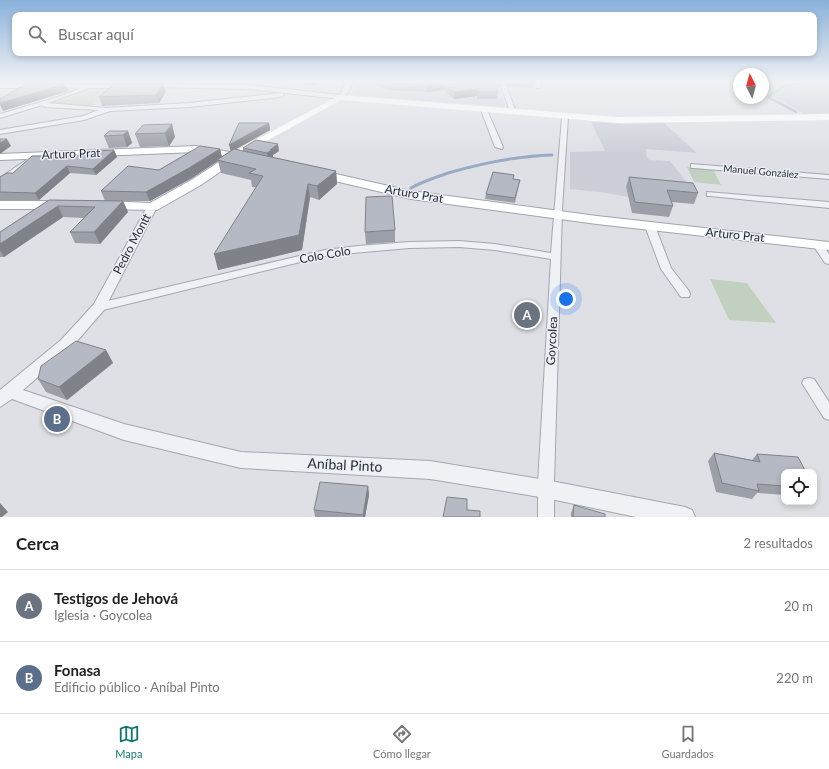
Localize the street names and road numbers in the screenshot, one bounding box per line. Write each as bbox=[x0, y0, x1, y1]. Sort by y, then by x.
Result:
street label: Arturo Prat bbox=[41, 145, 101, 162]
street label: Manuel González bbox=[723, 162, 800, 180]
street label: Arturo Prat bbox=[384, 181, 445, 206]
street label: Pedro Montt bbox=[109, 210, 154, 277]
street label: Arturo Prat bbox=[705, 224, 766, 245]
street label: Colo Colo bbox=[298, 243, 352, 266]
street label: Goycolea bbox=[543, 316, 560, 366]
street label: Aníbal Pinto bbox=[307, 454, 383, 475]

